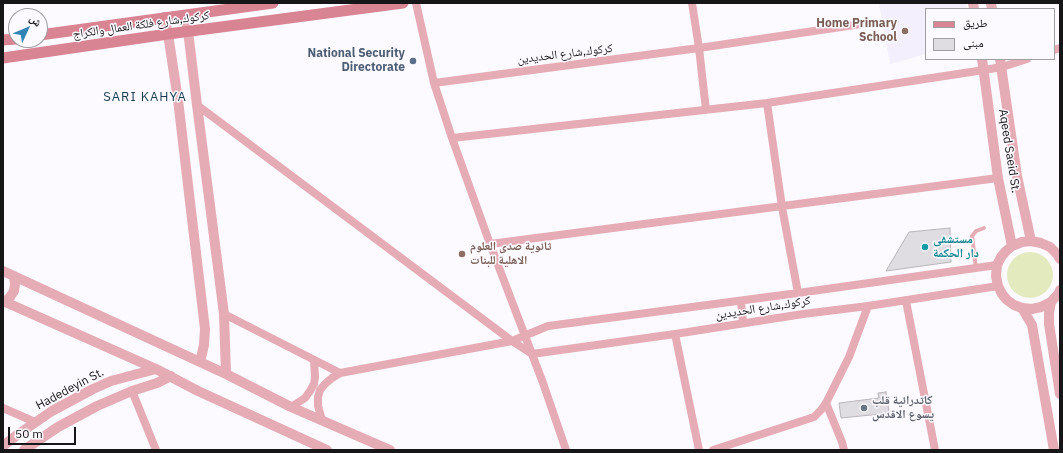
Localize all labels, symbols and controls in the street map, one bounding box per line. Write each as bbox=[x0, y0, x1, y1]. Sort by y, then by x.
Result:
north arrow bbox=[8, 8, 48, 48]
street label: كركوك,شارع فلكة العمال والكراج bbox=[72, 8, 210, 42]
legend bbox=[925, 8, 1055, 60]
text: ش bbox=[27, 11, 45, 29]
text: طريق bbox=[963, 15, 988, 30]
place label: Home Primary School bbox=[816, 17, 897, 45]
marker: Home Primary School bbox=[900, 26, 910, 36]
text: مبنى bbox=[963, 35, 984, 50]
street label: كركوك,شارع الحديدين bbox=[516, 41, 614, 67]
place label: National Security Directorate bbox=[307, 47, 405, 75]
marker: National Security Directorate bbox=[408, 56, 418, 66]
district label: SARI KAHYA bbox=[103, 89, 187, 105]
street label: Aqeed Saeid St. bbox=[995, 108, 1023, 194]
place label: مستشفى دار الحكمة bbox=[933, 233, 979, 261]
place label: ثانوية صدى العلوم الاهلية للبنات bbox=[470, 240, 551, 268]
marker: مستشفى دار الحكمة bbox=[920, 242, 930, 252]
marker: ثانوية صدى العلوم الاهلية للبنات bbox=[457, 249, 467, 259]
street label: كركوك,شارع الحديدين bbox=[714, 293, 812, 323]
street label: Hadedeyin St. bbox=[34, 365, 106, 413]
place label: كاتدرائية قلب يسوع الاقدس bbox=[872, 394, 934, 422]
marker: كاتدرائية قلب يسوع الاقدس bbox=[859, 403, 869, 413]
scale bar bbox=[10, 419, 78, 445]
text: 50 m bbox=[15, 426, 43, 441]

